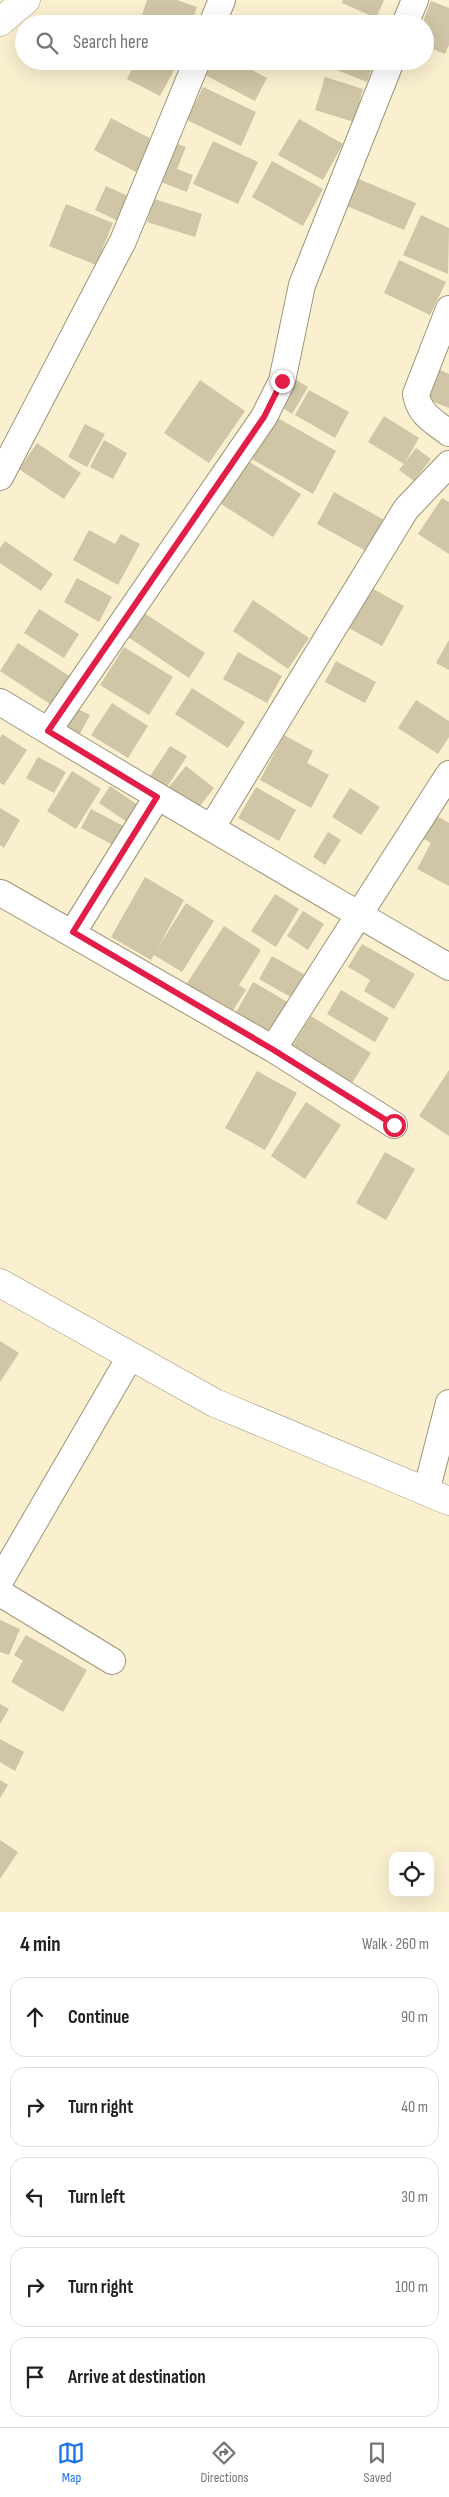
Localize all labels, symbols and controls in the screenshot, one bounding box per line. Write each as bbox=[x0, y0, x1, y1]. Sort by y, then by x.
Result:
search box bbox=[15, 15, 434, 70]
icon: search bbox=[33, 29, 61, 57]
text: Search here bbox=[73, 31, 149, 54]
route end bbox=[271, 370, 294, 393]
route start bbox=[383, 1114, 406, 1137]
map controls bbox=[389, 1852, 434, 1897]
button: locate bbox=[389, 1852, 434, 1897]
text: 4 min bbox=[20, 1932, 61, 1957]
text: Walk · 260 m bbox=[362, 1935, 429, 1954]
icon: ahead bbox=[21, 2003, 49, 2031]
text: Continue bbox=[68, 2006, 129, 2029]
text: 90 m bbox=[401, 2008, 428, 2027]
icon: right bbox=[21, 2093, 49, 2121]
text: Turn right bbox=[68, 2096, 133, 2119]
text: 40 m bbox=[401, 2098, 428, 2117]
icon: left bbox=[21, 2183, 49, 2211]
text: Turn left bbox=[68, 2186, 125, 2209]
text: 30 m bbox=[401, 2188, 428, 2207]
icon: right bbox=[21, 2273, 49, 2301]
text: Turn right bbox=[68, 2276, 133, 2299]
text: 100 m bbox=[395, 2278, 428, 2297]
icon: arrive bbox=[21, 2363, 49, 2391]
text: Arrive at destination bbox=[68, 2366, 206, 2389]
tab: Map bbox=[57, 2439, 85, 2486]
tab: Directions bbox=[200, 2439, 249, 2486]
tab: Saved bbox=[363, 2439, 392, 2486]

